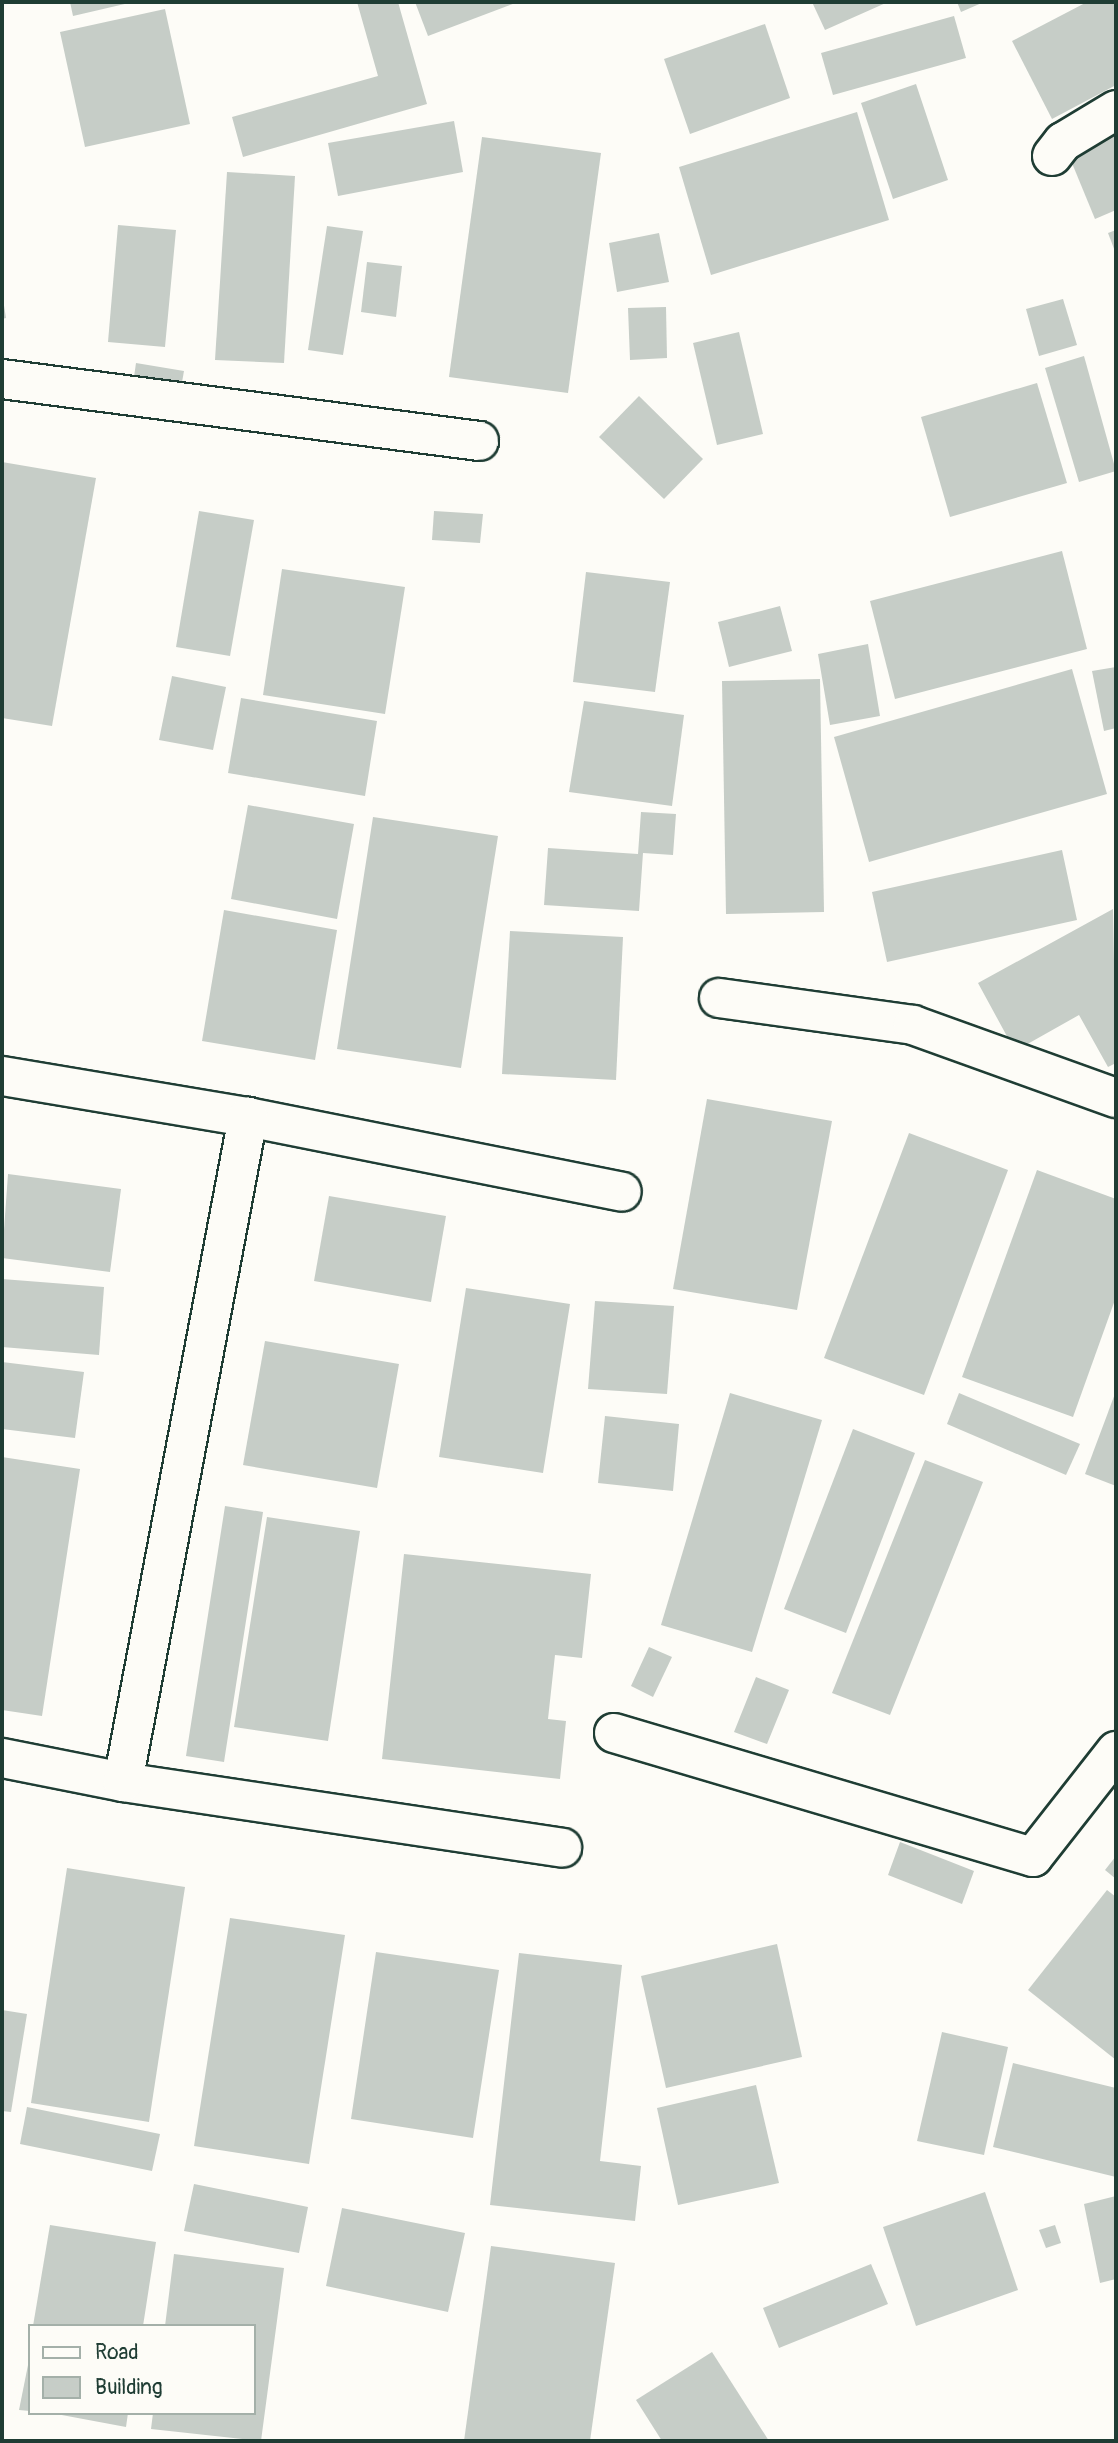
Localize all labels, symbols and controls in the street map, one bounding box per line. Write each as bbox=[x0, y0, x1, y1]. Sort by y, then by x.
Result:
legend bbox=[28, 2324, 256, 2415]
text: Road bbox=[95, 2339, 139, 2366]
text: Building bbox=[95, 2374, 162, 2401]

